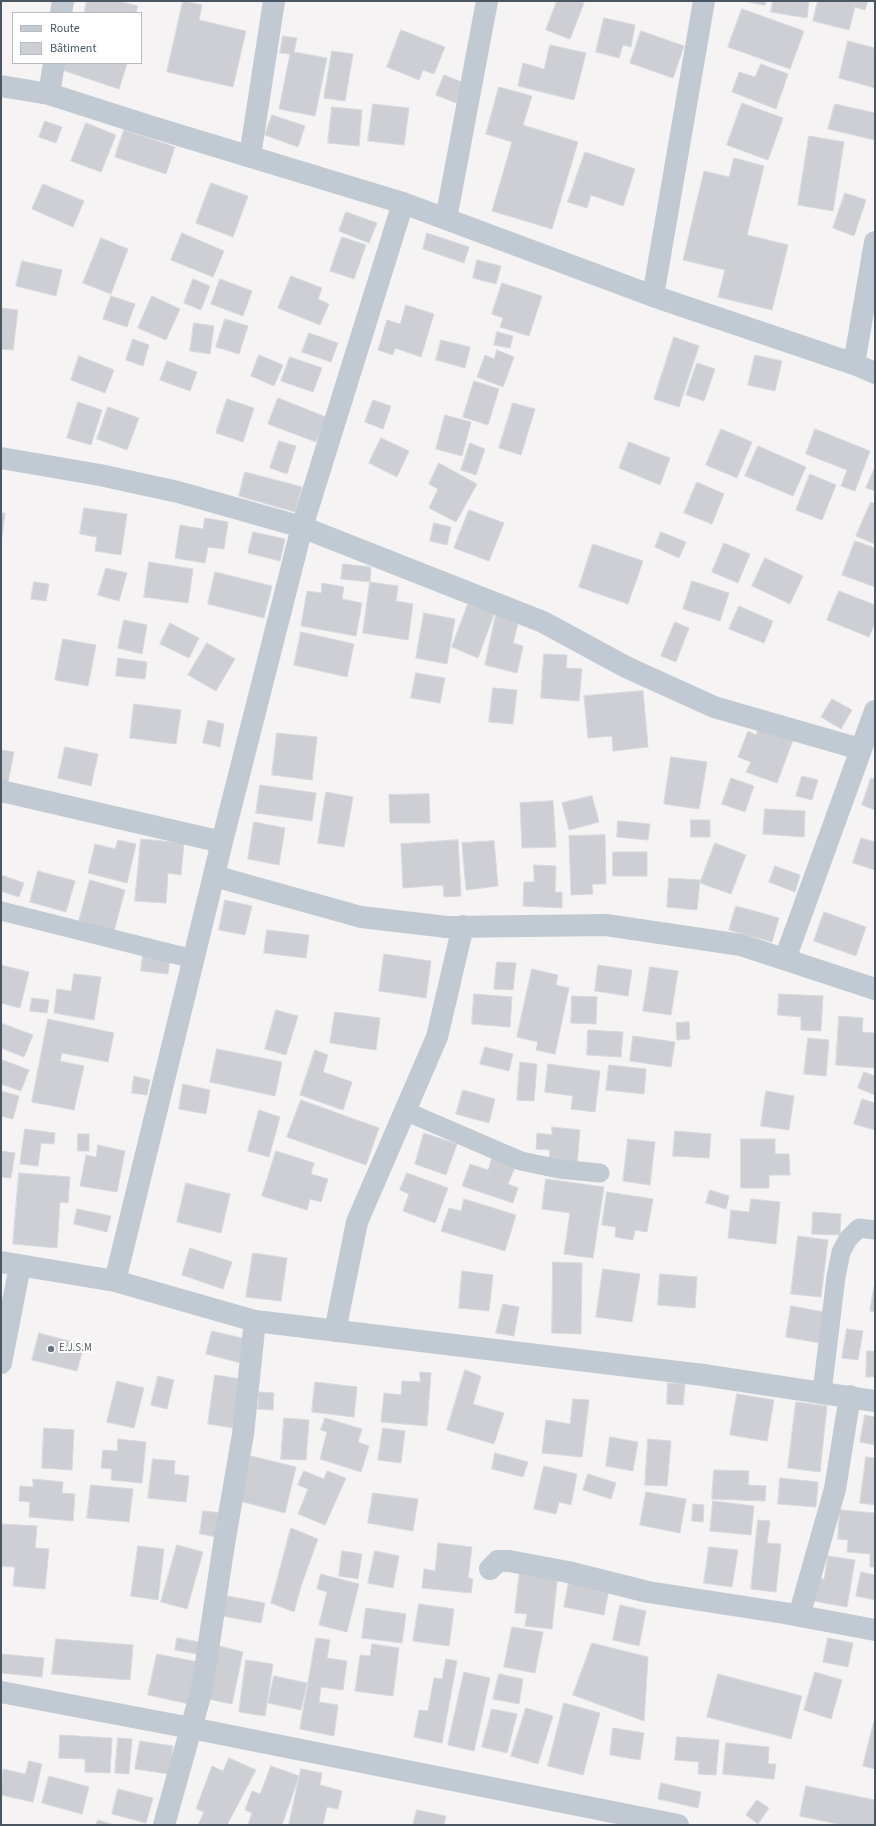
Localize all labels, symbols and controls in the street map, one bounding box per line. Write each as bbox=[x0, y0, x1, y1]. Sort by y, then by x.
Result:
legend bbox=[12, 12, 142, 64]
text: Route bbox=[50, 20, 80, 37]
text: Bâtiment bbox=[50, 40, 96, 57]
place label: E.J.S.M bbox=[59, 1342, 92, 1356]
marker: E.J.S.M bbox=[46, 1344, 56, 1354]

